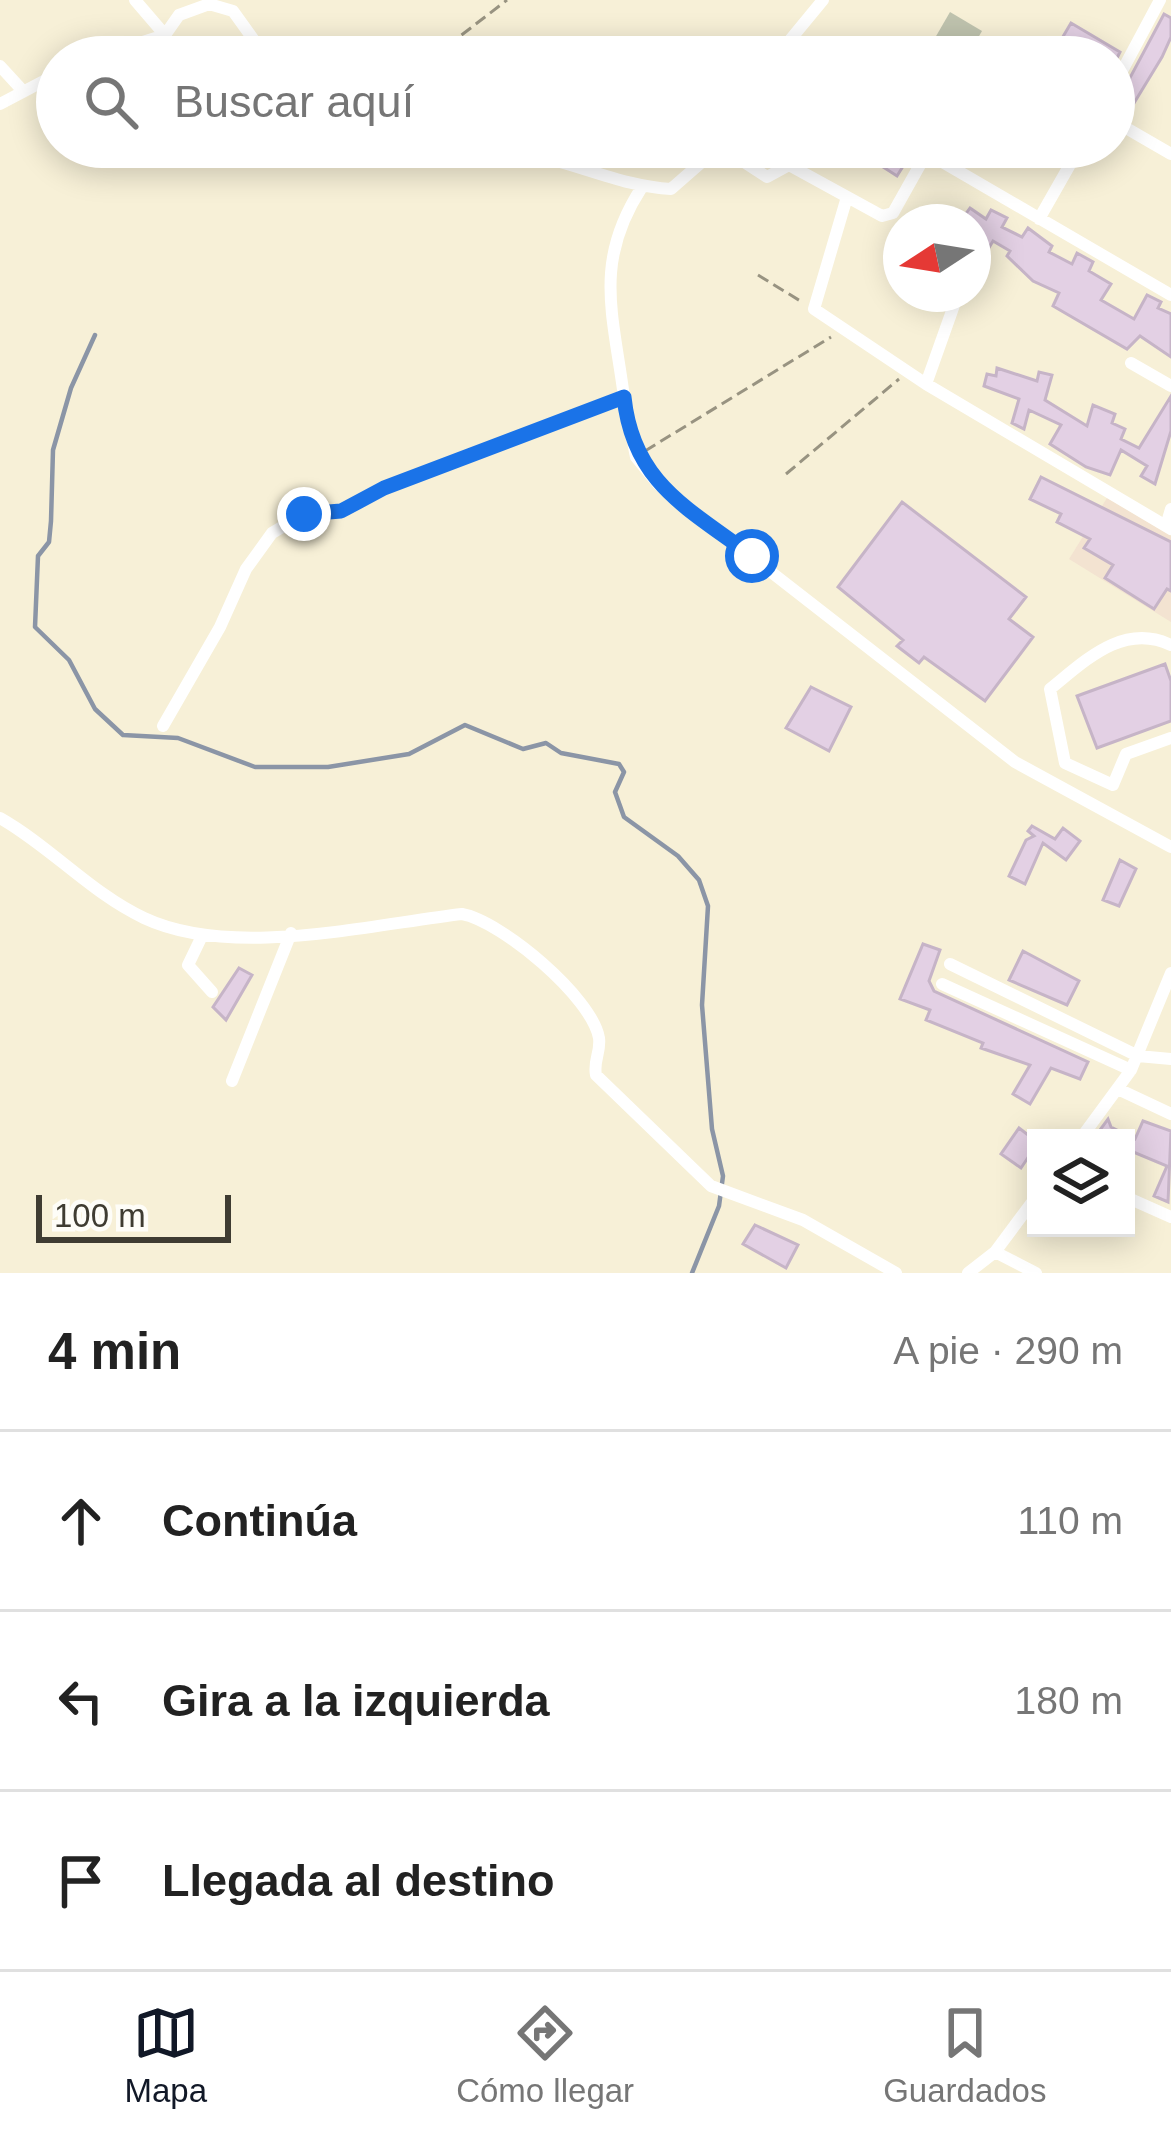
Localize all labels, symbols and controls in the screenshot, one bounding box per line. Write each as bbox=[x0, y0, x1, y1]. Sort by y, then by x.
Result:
search box bbox=[36, 36, 1135, 168]
icon: search bbox=[78, 69, 144, 135]
text: Buscar aquí bbox=[174, 76, 414, 127]
north arrow bbox=[883, 204, 991, 312]
route end bbox=[277, 487, 331, 541]
route start bbox=[725, 529, 779, 583]
map controls bbox=[1027, 1129, 1135, 1237]
button: layers bbox=[1027, 1129, 1135, 1237]
scale bar bbox=[36, 1189, 231, 1242]
text: 100 m bbox=[54, 1197, 146, 1234]
text: 4 min bbox=[48, 1323, 181, 1380]
text: A pie · 290 m bbox=[893, 1329, 1123, 1372]
icon: ahead bbox=[48, 1488, 114, 1554]
text: Continúa bbox=[162, 1495, 357, 1546]
text: 110 m bbox=[1018, 1499, 1123, 1542]
icon: left bbox=[48, 1668, 114, 1734]
text: Gira a la izquierda bbox=[162, 1675, 550, 1726]
text: 180 m bbox=[1015, 1679, 1123, 1722]
icon: arrive bbox=[48, 1848, 114, 1914]
text: Llegada al destino bbox=[162, 1855, 555, 1906]
tab: Mapa bbox=[125, 2000, 207, 2110]
tab: Cómo llegar bbox=[456, 2000, 634, 2110]
tab: Guardados bbox=[883, 2000, 1046, 2110]

